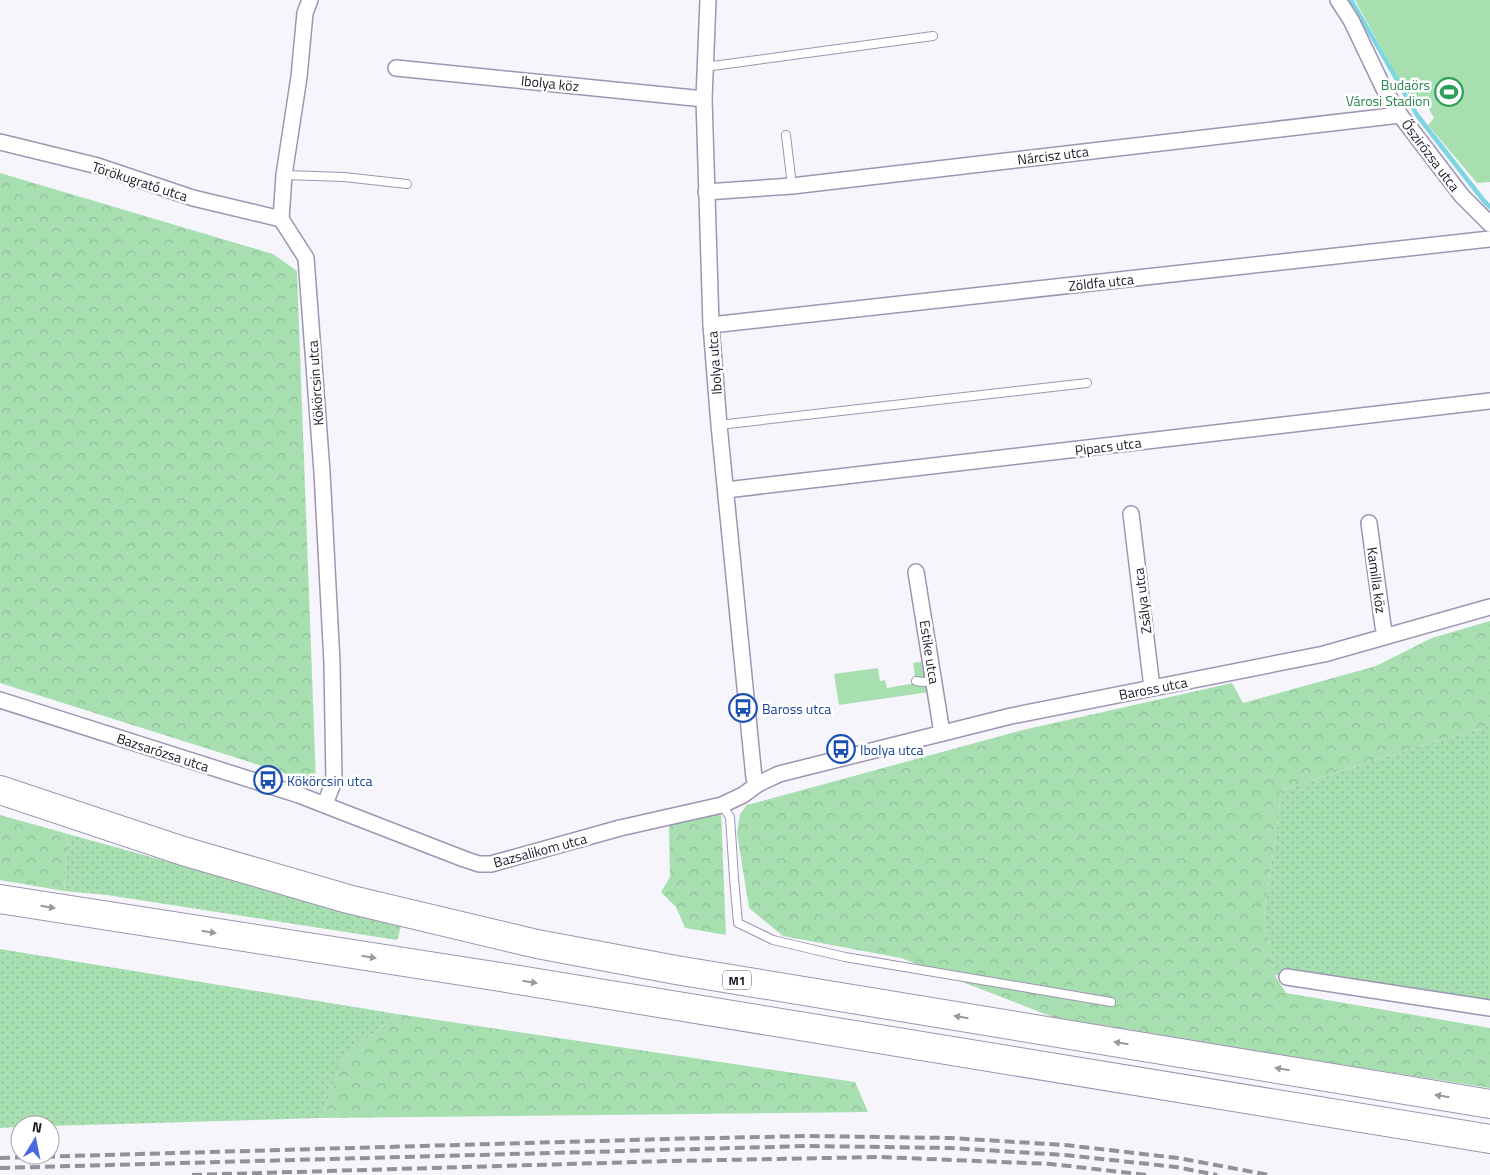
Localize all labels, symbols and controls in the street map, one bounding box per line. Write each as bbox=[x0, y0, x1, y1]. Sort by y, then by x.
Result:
street label: Ibolya köz bbox=[520, 70, 580, 96]
place label: Budaörs Városi Stadion bbox=[1346, 74, 1430, 111]
sports icon: Budaörs Városi Stadion bbox=[1434, 77, 1464, 107]
street label: Őszirózsa utca bbox=[1397, 114, 1465, 196]
street label: Nárcisz utca bbox=[1016, 140, 1090, 170]
street label: Törökugrató utca bbox=[89, 156, 191, 206]
street label: Zöldfa utca bbox=[1067, 268, 1135, 296]
street label: Ibolya utca bbox=[701, 331, 727, 395]
street label: Kökörcsin utca bbox=[302, 340, 328, 426]
street label: Pipacs utca bbox=[1074, 432, 1142, 460]
street label: Kamilla köz bbox=[1362, 546, 1392, 614]
street label: Zsálya utca bbox=[1128, 567, 1156, 635]
street label: Estike utca bbox=[915, 619, 945, 685]
street label: Baross utca bbox=[1117, 671, 1189, 705]
bus stop icon: Baross utca bbox=[728, 693, 758, 723]
place label: Baross utca bbox=[762, 698, 831, 719]
street label: Bazsarózsa utca bbox=[114, 727, 212, 777]
bus stop icon: Ibolya utca bbox=[826, 734, 856, 764]
place label: Ibolya utca bbox=[860, 739, 924, 760]
bus stop icon: Kökörcsin utca bbox=[253, 765, 283, 795]
place label: Kökörcsin utca bbox=[287, 770, 373, 791]
street label: Bazsalikom utca bbox=[491, 827, 589, 873]
one-way arrow bbox=[41, 903, 57, 911]
one-way arrow bbox=[201, 928, 217, 936]
one-way arrow bbox=[362, 953, 378, 961]
road number: M1 bbox=[723, 970, 751, 990]
one-way arrow bbox=[522, 979, 538, 987]
one-way arrow bbox=[952, 1012, 968, 1020]
one-way arrow bbox=[1113, 1039, 1129, 1047]
one-way arrow bbox=[1273, 1065, 1289, 1073]
one-way arrow bbox=[1434, 1091, 1450, 1099]
north arrow bbox=[10, 1115, 60, 1165]
text: N bbox=[31, 1116, 44, 1138]

